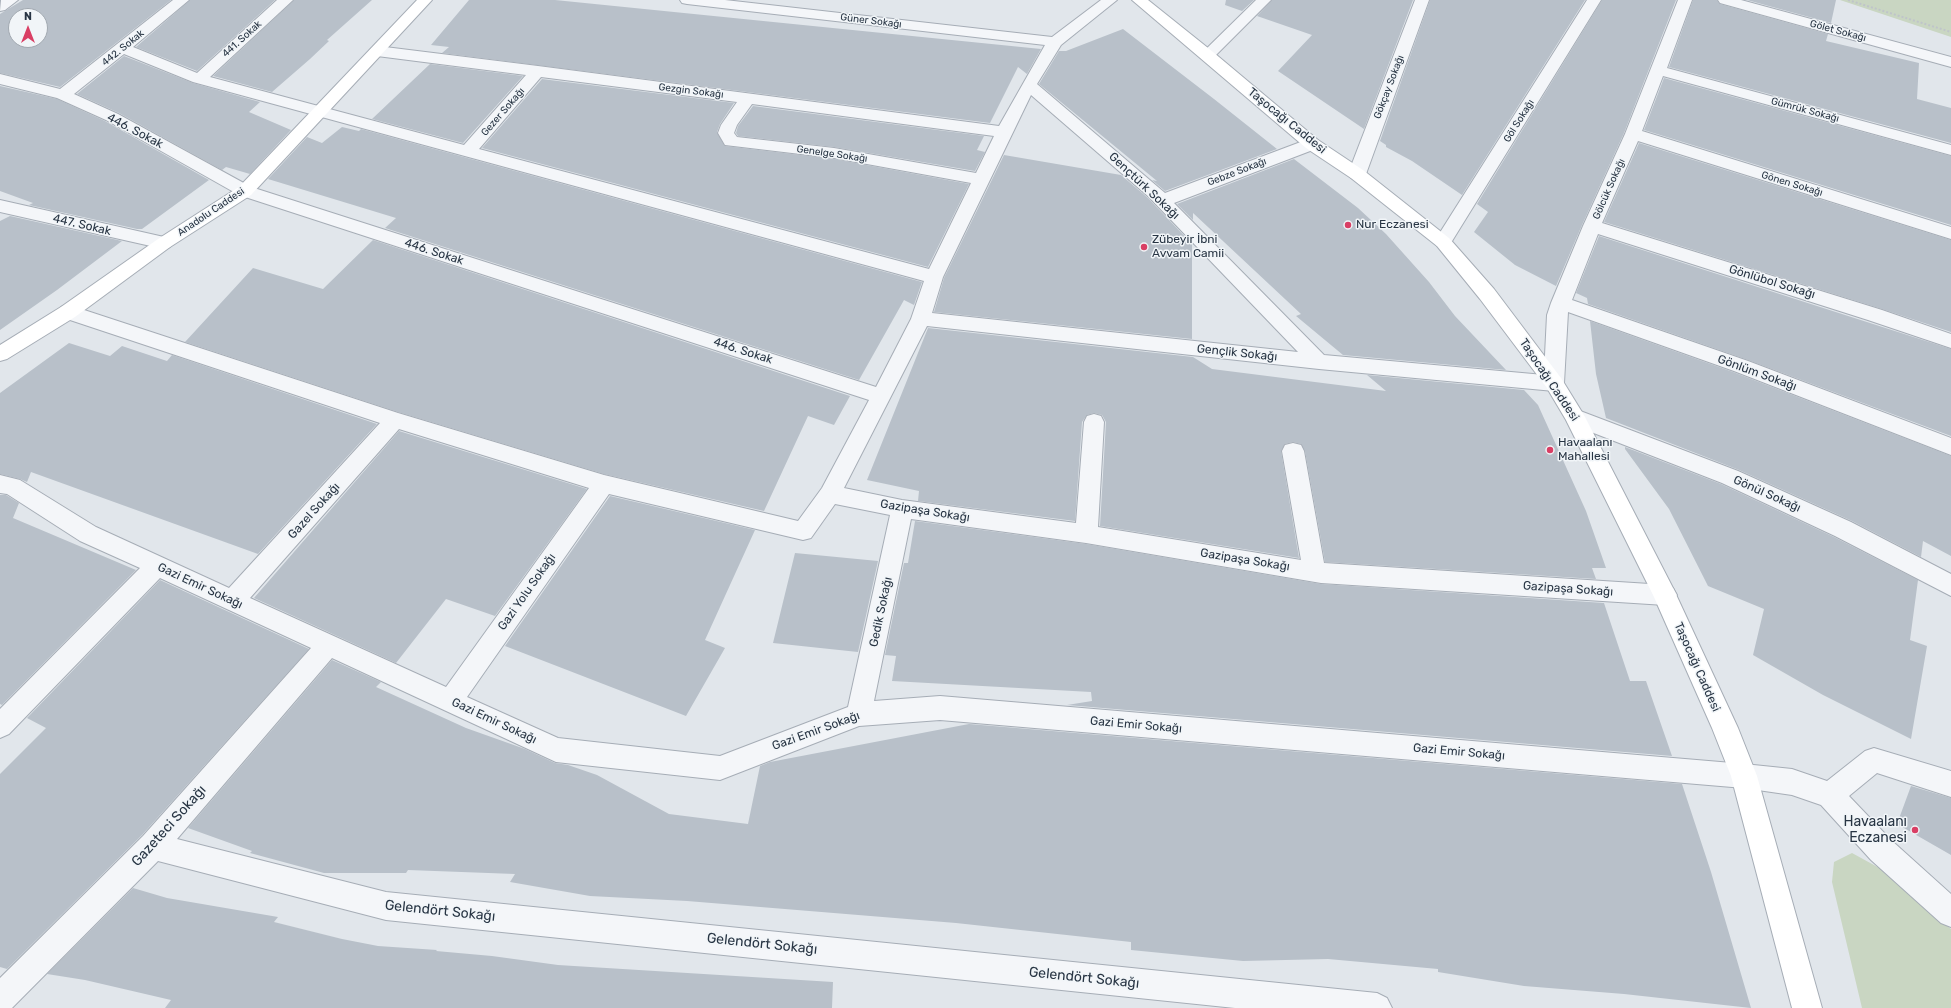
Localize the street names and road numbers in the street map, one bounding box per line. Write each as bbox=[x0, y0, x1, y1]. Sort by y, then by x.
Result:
street label: Güner Sokağı bbox=[840, 11, 902, 31]
street label: 441. Sokak bbox=[220, 18, 264, 60]
street label: Gölet Sokağı bbox=[1809, 18, 1867, 44]
street label: 442. Sokak bbox=[99, 27, 147, 69]
street label: Gökçay Sokağı bbox=[1371, 53, 1407, 121]
street label: Gezgin Sokağı bbox=[658, 81, 724, 101]
street label: Gezer Sokağı bbox=[479, 85, 527, 139]
street label: Taşocağı Caddesi bbox=[1245, 85, 1329, 157]
street label: Gümrük Sokağı bbox=[1770, 95, 1840, 125]
street label: Göl Sokağı bbox=[1501, 97, 1537, 145]
street label: 446. Sokak bbox=[105, 110, 165, 152]
street label: Genelge Sokağı bbox=[796, 143, 868, 165]
street label: Gençtürk Sokağı bbox=[1106, 150, 1182, 222]
street label: Gebze Sokağı bbox=[1206, 155, 1268, 189]
street label: Gölcük Sokağı bbox=[1590, 157, 1628, 221]
street label: Gönen Sokağı bbox=[1760, 169, 1824, 199]
street label: Anadolu Caddesi bbox=[175, 185, 247, 239]
street label: 447. Sokak bbox=[52, 211, 112, 239]
street label: 446. Sokak bbox=[403, 236, 465, 268]
street label: Gönlübol Sokağı bbox=[1727, 262, 1817, 302]
street label: 446. Sokak bbox=[712, 335, 774, 367]
street label: Taşocağı Caddesi bbox=[1516, 336, 1582, 424]
street label: Gençlik Sokağı bbox=[1196, 342, 1278, 364]
street label: Gönlüm Sokağı bbox=[1715, 352, 1799, 394]
street label: Gönül Sokağı bbox=[1731, 473, 1803, 515]
street label: Gazel Sokağı bbox=[285, 480, 343, 542]
street label: Gazipaşa Sokağı bbox=[879, 497, 971, 525]
street label: Gazipaşa Sokağı bbox=[1199, 546, 1291, 574]
street label: Gazi Yolu Sokağı bbox=[495, 551, 559, 633]
street label: Gazi Emir Sokağı bbox=[155, 560, 245, 612]
street label: Gedik Sokağı bbox=[867, 576, 895, 648]
street label: Gazipaşa Sokağı bbox=[1522, 579, 1614, 599]
street label: Taşocağı Caddesi bbox=[1671, 620, 1723, 714]
street label: Gazi Emir Sokağı bbox=[449, 695, 539, 747]
street label: Gazi Emir Sokağı bbox=[770, 708, 862, 754]
street label: Gazi Emir Sokağı bbox=[1089, 714, 1183, 736]
street label: Gazi Emir Sokağı bbox=[1412, 741, 1506, 763]
street label: Gazeteci Sokağı bbox=[128, 782, 210, 870]
street label: Gelendört Sokağı bbox=[384, 897, 496, 925]
street label: Gelendört Sokağı bbox=[706, 930, 818, 958]
street label: Gelendört Sokağı bbox=[1028, 964, 1140, 992]

